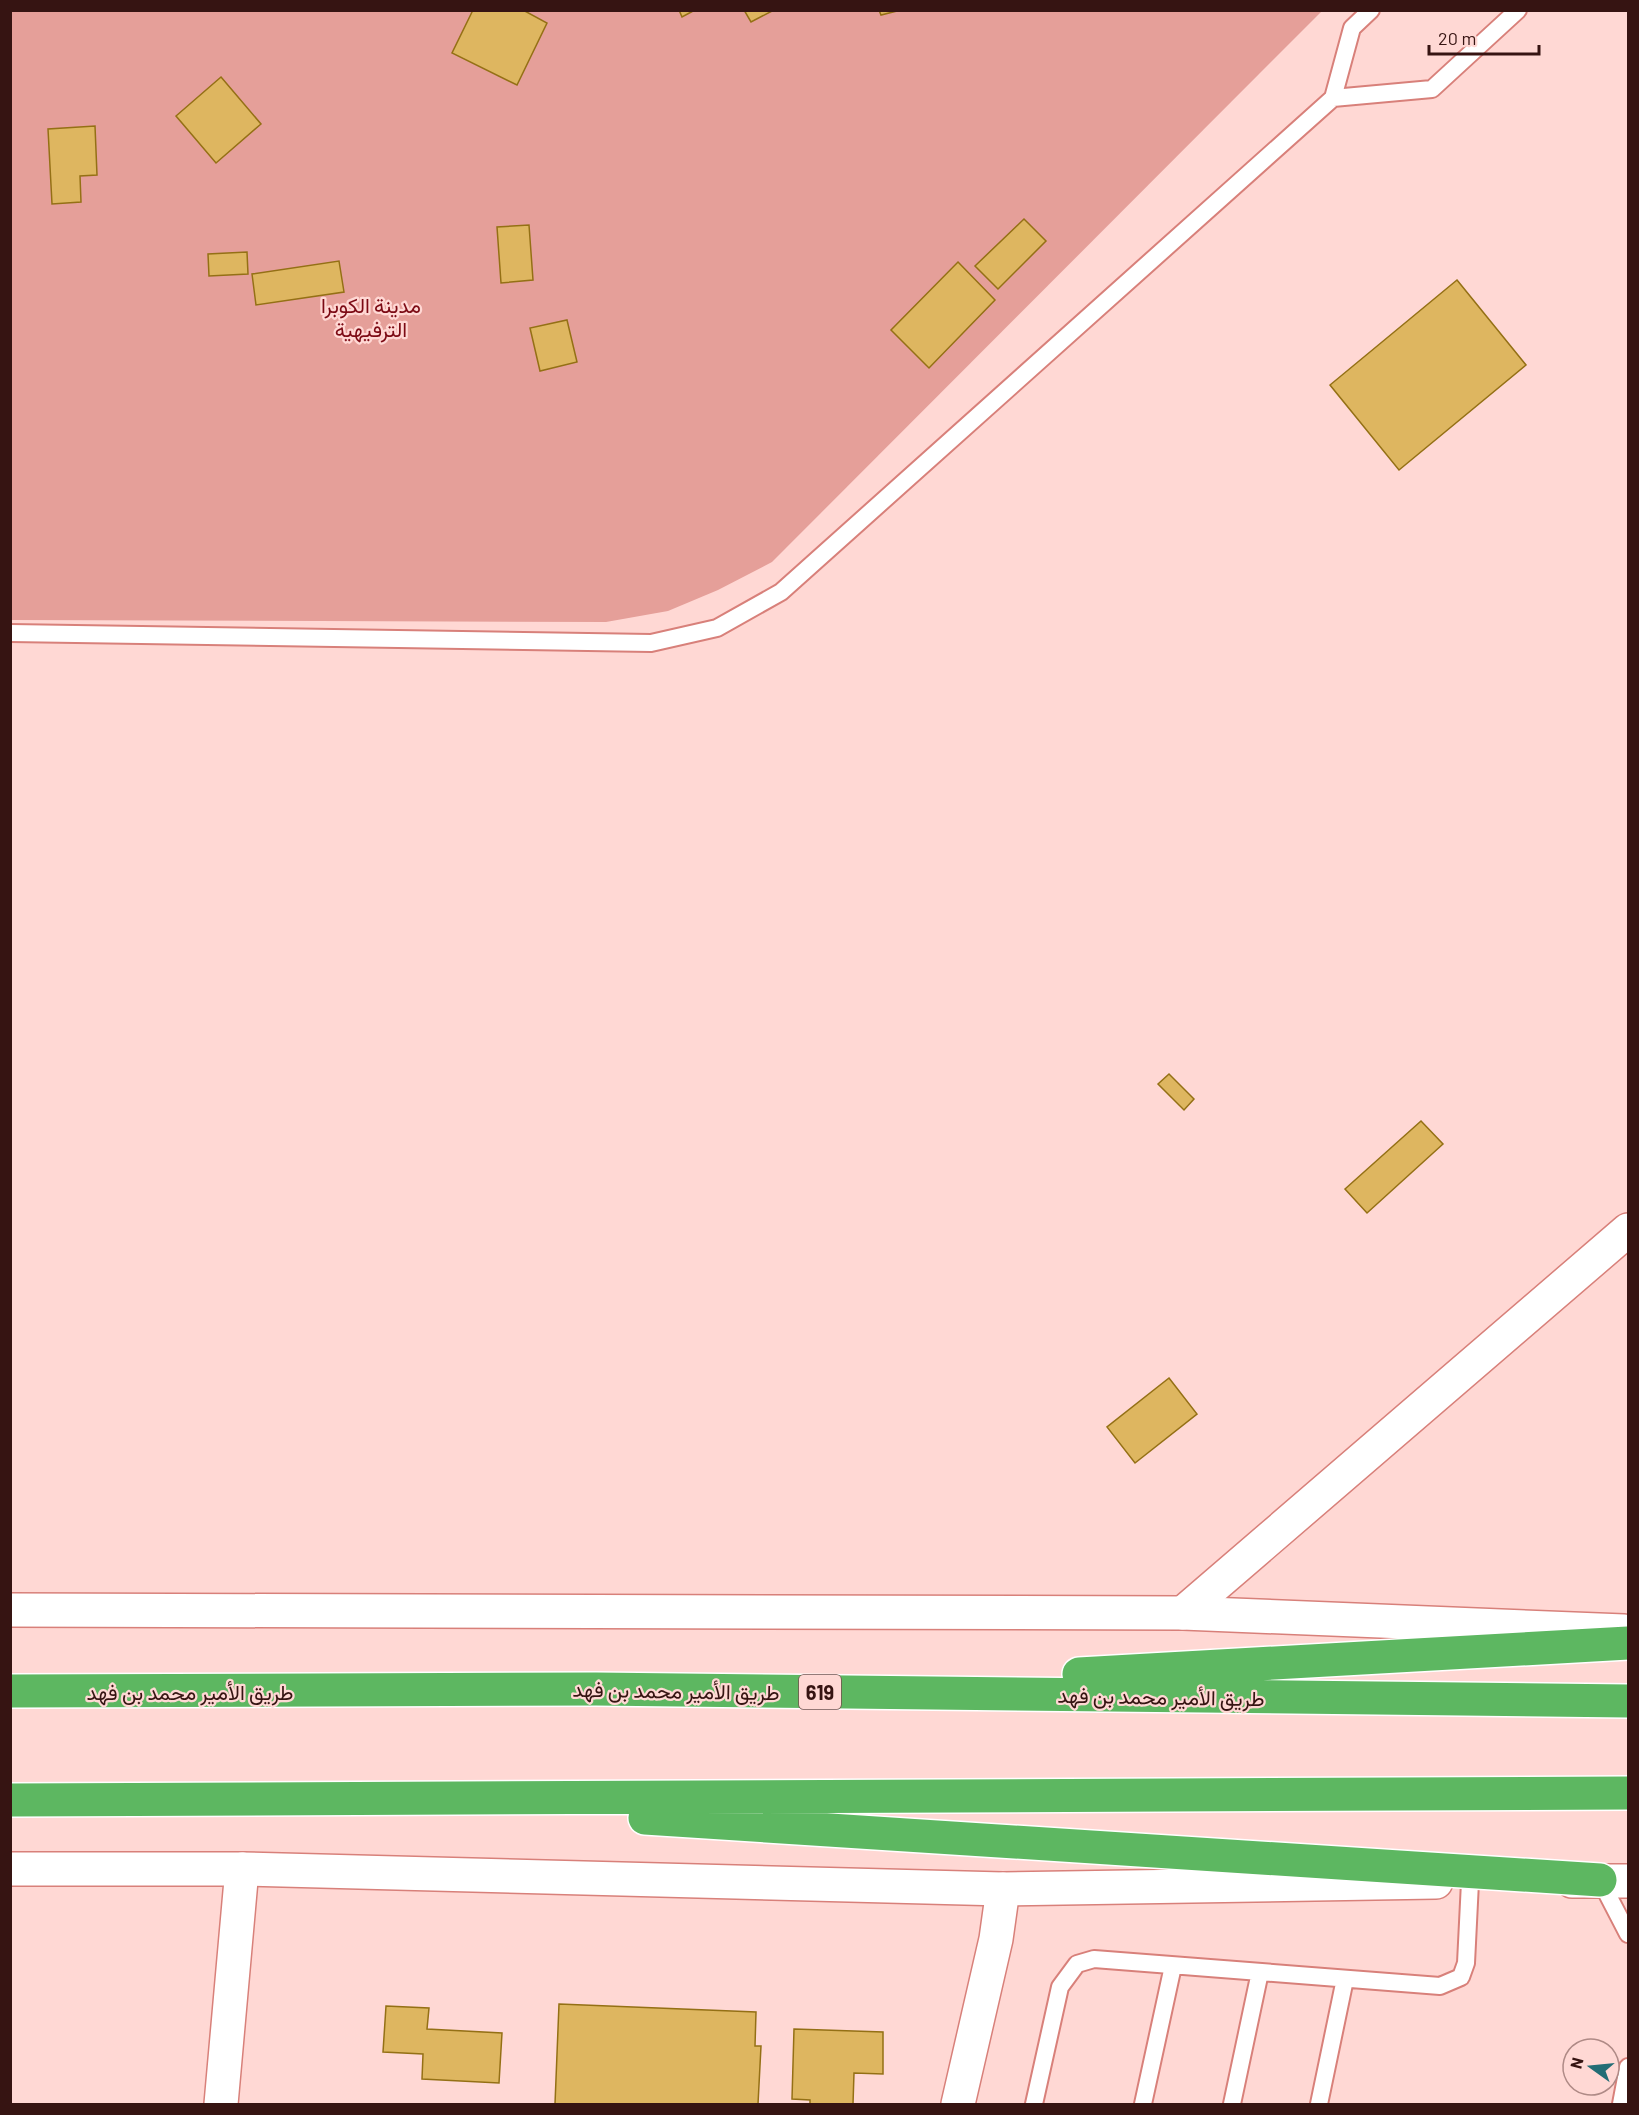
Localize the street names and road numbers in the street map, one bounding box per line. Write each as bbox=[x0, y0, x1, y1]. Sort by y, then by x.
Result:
road number: 619 bbox=[799, 1675, 841, 1709]
street label: طريق الأمير محمد بن فهد bbox=[572, 1676, 780, 1706]
street label: طريق الأمير محمد بن فهد bbox=[86, 1679, 294, 1706]
street label: طريق الأمير محمد بن فهد bbox=[1057, 1682, 1265, 1712]

